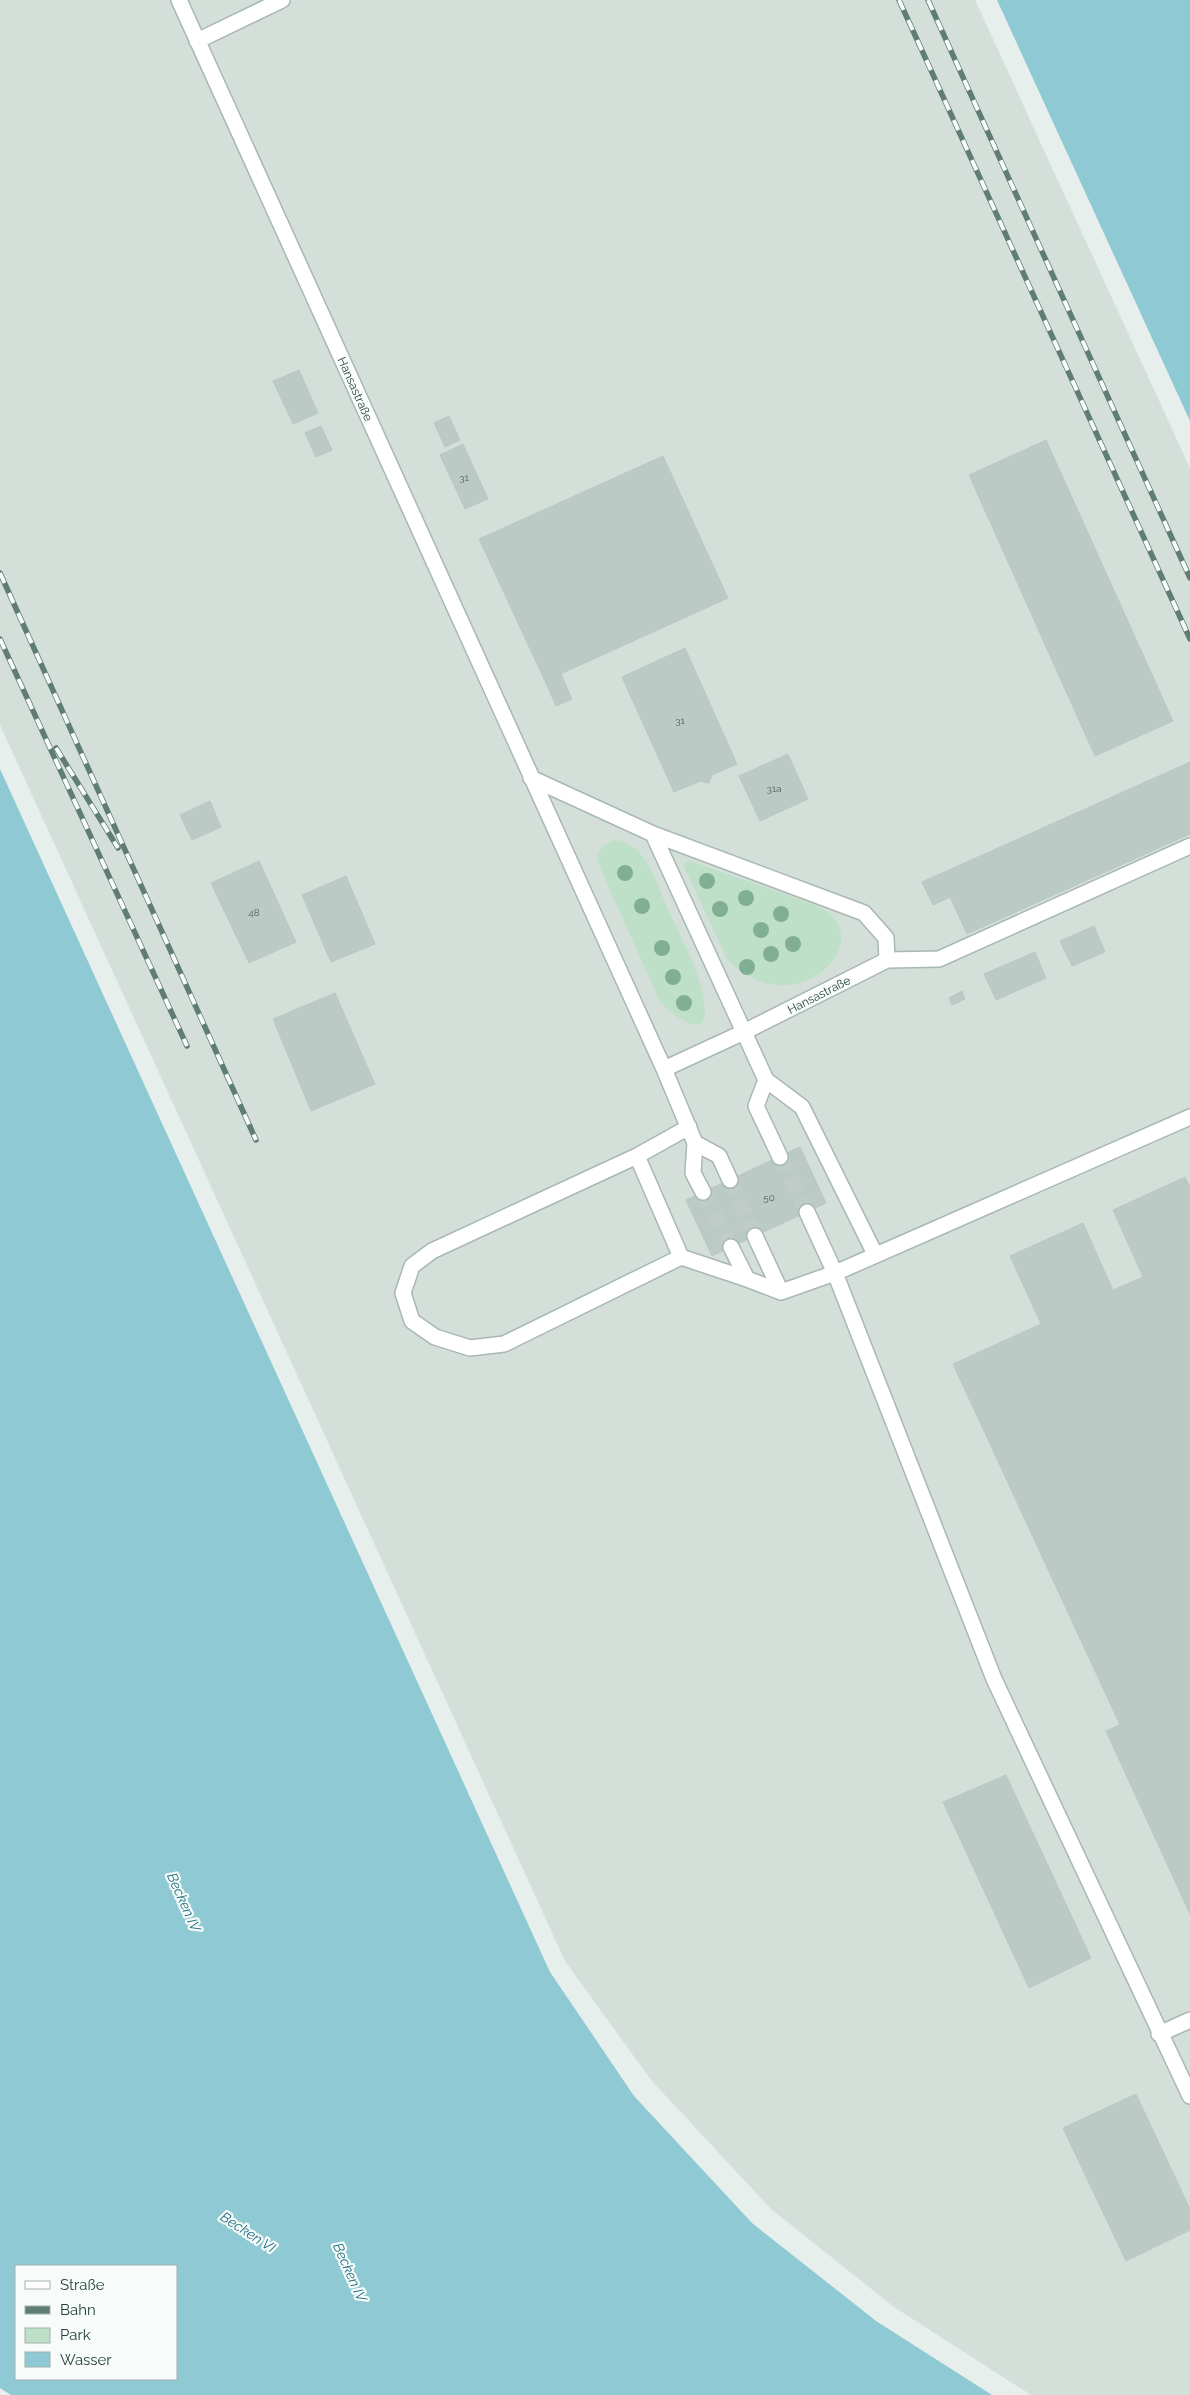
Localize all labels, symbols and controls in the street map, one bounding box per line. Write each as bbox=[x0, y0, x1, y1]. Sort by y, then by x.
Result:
street label: Hansastraße bbox=[335, 355, 375, 423]
house number: 31 bbox=[459, 472, 470, 483]
house number: 31 bbox=[675, 715, 686, 726]
house number: 31a bbox=[766, 783, 782, 794]
house number: 48 bbox=[248, 907, 260, 918]
street label: Hansastraße bbox=[785, 973, 853, 1017]
house number: 50 bbox=[763, 1192, 775, 1203]
water label: Becken IV bbox=[164, 1870, 205, 1936]
water label: Becken VI bbox=[218, 2208, 279, 2256]
water label: Becken IV bbox=[330, 2240, 371, 2306]
legend bbox=[15, 2265, 178, 2380]
text: Straße bbox=[60, 2276, 105, 2294]
text: Bahn bbox=[60, 2301, 96, 2319]
text: Park bbox=[60, 2326, 91, 2344]
text: Wasser bbox=[60, 2351, 112, 2369]

